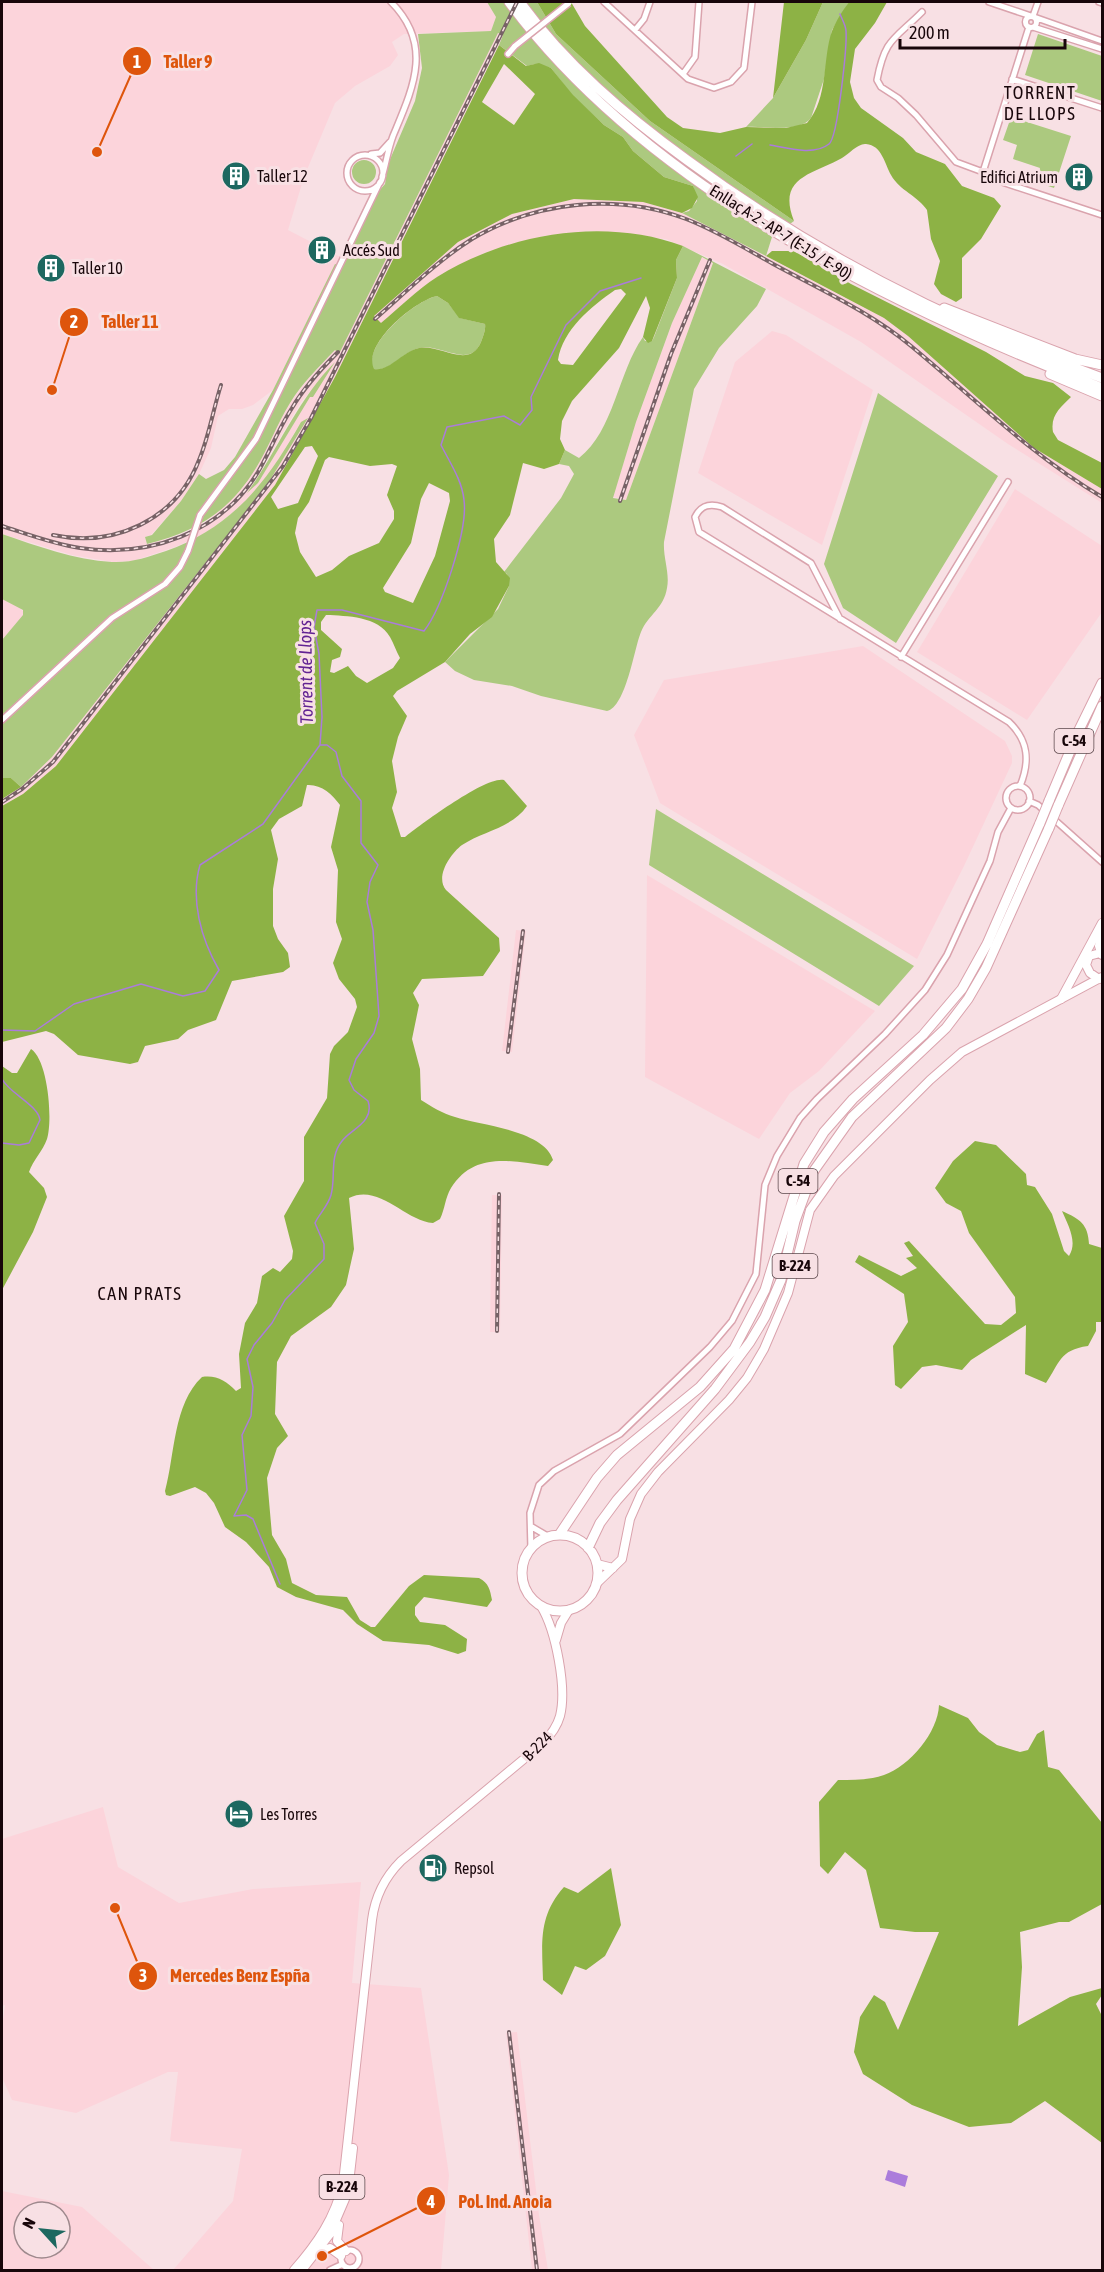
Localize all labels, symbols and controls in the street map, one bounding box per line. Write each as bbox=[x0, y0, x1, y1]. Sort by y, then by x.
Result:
scale bar bbox=[900, 12, 1065, 50]
text: 200 m bbox=[909, 22, 950, 43]
callout: Taller 9 bbox=[122, 43, 225, 79]
text: 1 bbox=[133, 51, 141, 72]
text: Taller 9 bbox=[164, 51, 212, 72]
district label: TORRENT DE LLOPS bbox=[1004, 82, 1076, 124]
building icon: Taller 12 bbox=[220, 160, 252, 192]
building icon: Edifici Atrium bbox=[1063, 161, 1095, 193]
place label: Taller 12 bbox=[257, 167, 308, 185]
place label: Edifici Atrium bbox=[980, 168, 1058, 186]
street label: Enllaç A-2 - AP-7 (E-15 / E-90) bbox=[706, 181, 855, 284]
building icon: Accés Sud bbox=[306, 234, 338, 266]
place label: Accés Sud bbox=[343, 241, 400, 259]
building icon: Taller 10 bbox=[35, 252, 67, 284]
place label: Taller 10 bbox=[72, 259, 123, 277]
callout: Taller 11 bbox=[59, 304, 171, 340]
text: 2 bbox=[70, 311, 78, 332]
text: Taller 11 bbox=[101, 311, 159, 332]
water label: Torrent de Llops bbox=[294, 620, 317, 724]
road number: C-54 bbox=[1054, 729, 1094, 753]
road number: C-54 bbox=[778, 1169, 818, 1193]
road number: B-224 bbox=[772, 1254, 818, 1278]
district label: CAN PRATS bbox=[98, 1283, 182, 1304]
street label: B-224 bbox=[519, 1728, 555, 1764]
hotel icon: Les Torres bbox=[223, 1798, 255, 1830]
place label: Les Torres bbox=[260, 1805, 318, 1823]
fuel station icon: Repsol bbox=[417, 1852, 449, 1884]
place label: Repsol bbox=[454, 1859, 495, 1878]
callout: Mercedes Benz Espña bbox=[128, 1958, 322, 1994]
text: 3 bbox=[139, 1965, 147, 1986]
text: Mercedes Benz Espña bbox=[170, 1965, 310, 1986]
road number: B-224 bbox=[320, 2175, 364, 2199]
callout: Pol. Ind. Anoia bbox=[416, 2183, 563, 2219]
text: 4 bbox=[426, 2191, 435, 2212]
text: Pol. Ind. Anoia bbox=[458, 2191, 552, 2212]
north arrow bbox=[12, 2200, 72, 2260]
text: N bbox=[18, 2215, 39, 2231]

